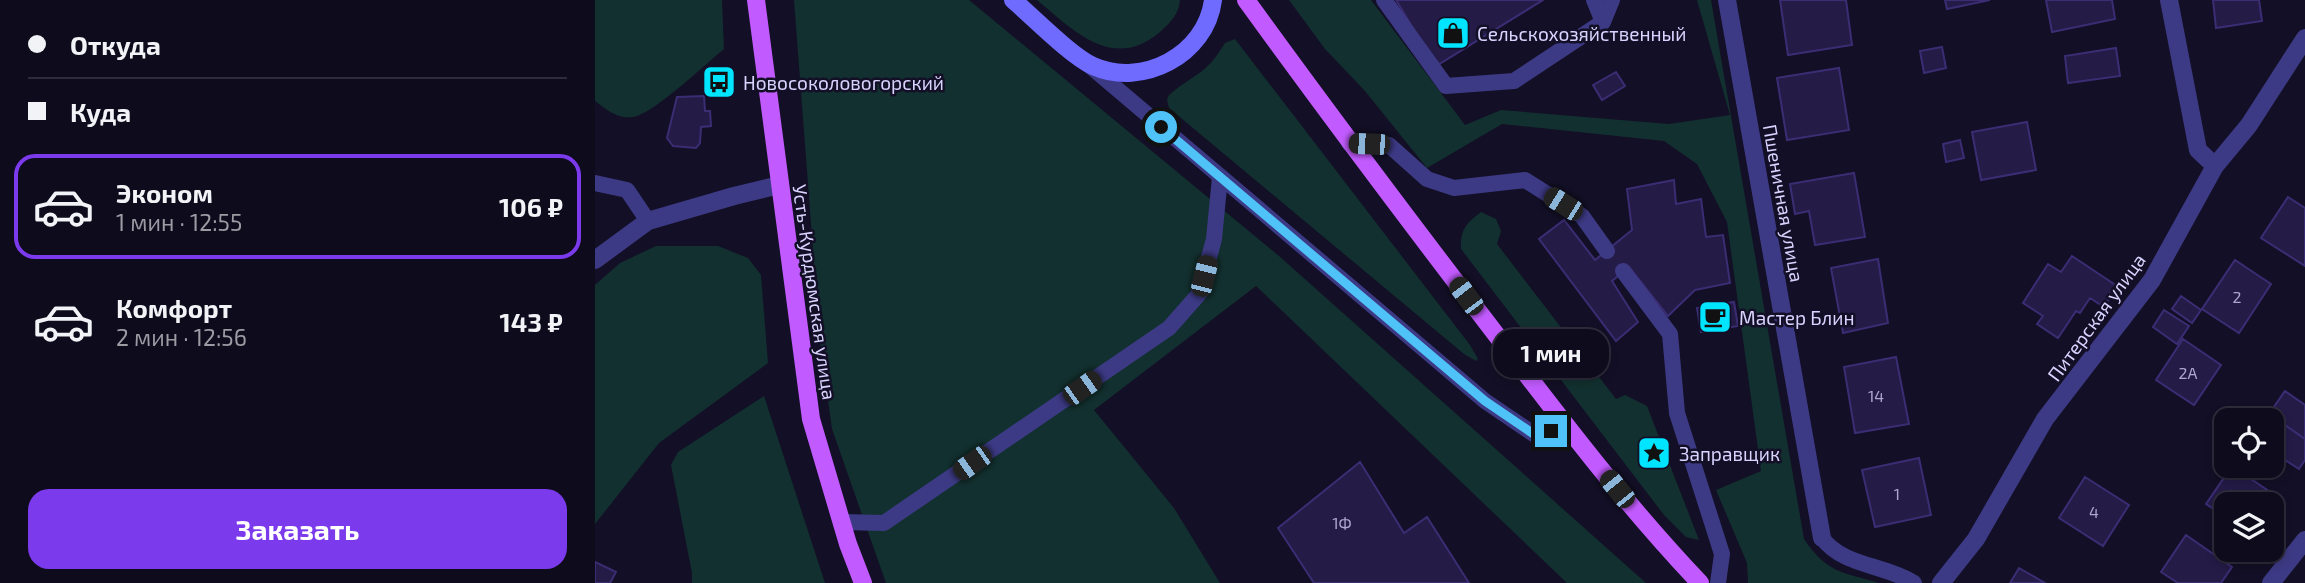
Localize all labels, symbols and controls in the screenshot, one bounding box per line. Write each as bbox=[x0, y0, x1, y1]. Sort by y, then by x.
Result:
shop icon: Сельскохозяйственный bbox=[1434, 14, 1472, 52]
place label: Сельскохозяйственный bbox=[1477, 22, 1686, 45]
text: Откуда bbox=[70, 29, 161, 60]
bus stop icon: Новосоколовогорский bbox=[700, 63, 738, 101]
place label: Новосоколовогорский bbox=[743, 71, 944, 94]
text: Куда bbox=[70, 96, 131, 127]
route start bbox=[1145, 111, 1177, 143]
street label: Пшеничная улица bbox=[1758, 122, 1809, 284]
car bbox=[1348, 133, 1391, 155]
icon: car bbox=[32, 175, 95, 238]
text: Эконом bbox=[116, 177, 213, 208]
street label: Усть-Курдюмская улица bbox=[788, 183, 842, 401]
car bbox=[1540, 184, 1587, 224]
text: 106 ₽ bbox=[499, 191, 563, 222]
text: 1 мин · 12:55 bbox=[116, 208, 242, 236]
street label: Питерская улица bbox=[2042, 249, 2151, 386]
car bbox=[1189, 253, 1220, 299]
car bbox=[1445, 273, 1488, 319]
house number: 2 bbox=[2233, 287, 2242, 306]
icon: car bbox=[32, 290, 95, 353]
text: Комфорт bbox=[116, 292, 232, 323]
cafe icon: Мастер Блин bbox=[1696, 298, 1734, 336]
text: 143 ₽ bbox=[499, 306, 563, 337]
place label: Мастер Блин bbox=[1739, 306, 1855, 329]
text: 2 мин · 12:56 bbox=[116, 323, 247, 351]
callout: 1 мин bbox=[1493, 330, 1609, 378]
text: 1 мин bbox=[1521, 339, 1581, 367]
house number: 2А bbox=[2179, 363, 2198, 382]
car bbox=[1059, 367, 1106, 409]
house number: 14 bbox=[1868, 386, 1884, 405]
map controls bbox=[2214, 408, 2284, 562]
button: locate bbox=[2214, 408, 2284, 478]
route end bbox=[1535, 415, 1567, 447]
place icon: Заправщик bbox=[1635, 434, 1673, 472]
car bbox=[949, 442, 996, 484]
place label: Заправщик bbox=[1679, 442, 1780, 465]
car bbox=[1596, 466, 1639, 512]
house number: 1 bbox=[1894, 484, 1900, 503]
button: Заказать bbox=[28, 489, 567, 569]
button: layers bbox=[2214, 492, 2284, 562]
house number: 4 bbox=[2089, 502, 2099, 521]
house number: 1Ф bbox=[1332, 513, 1352, 532]

